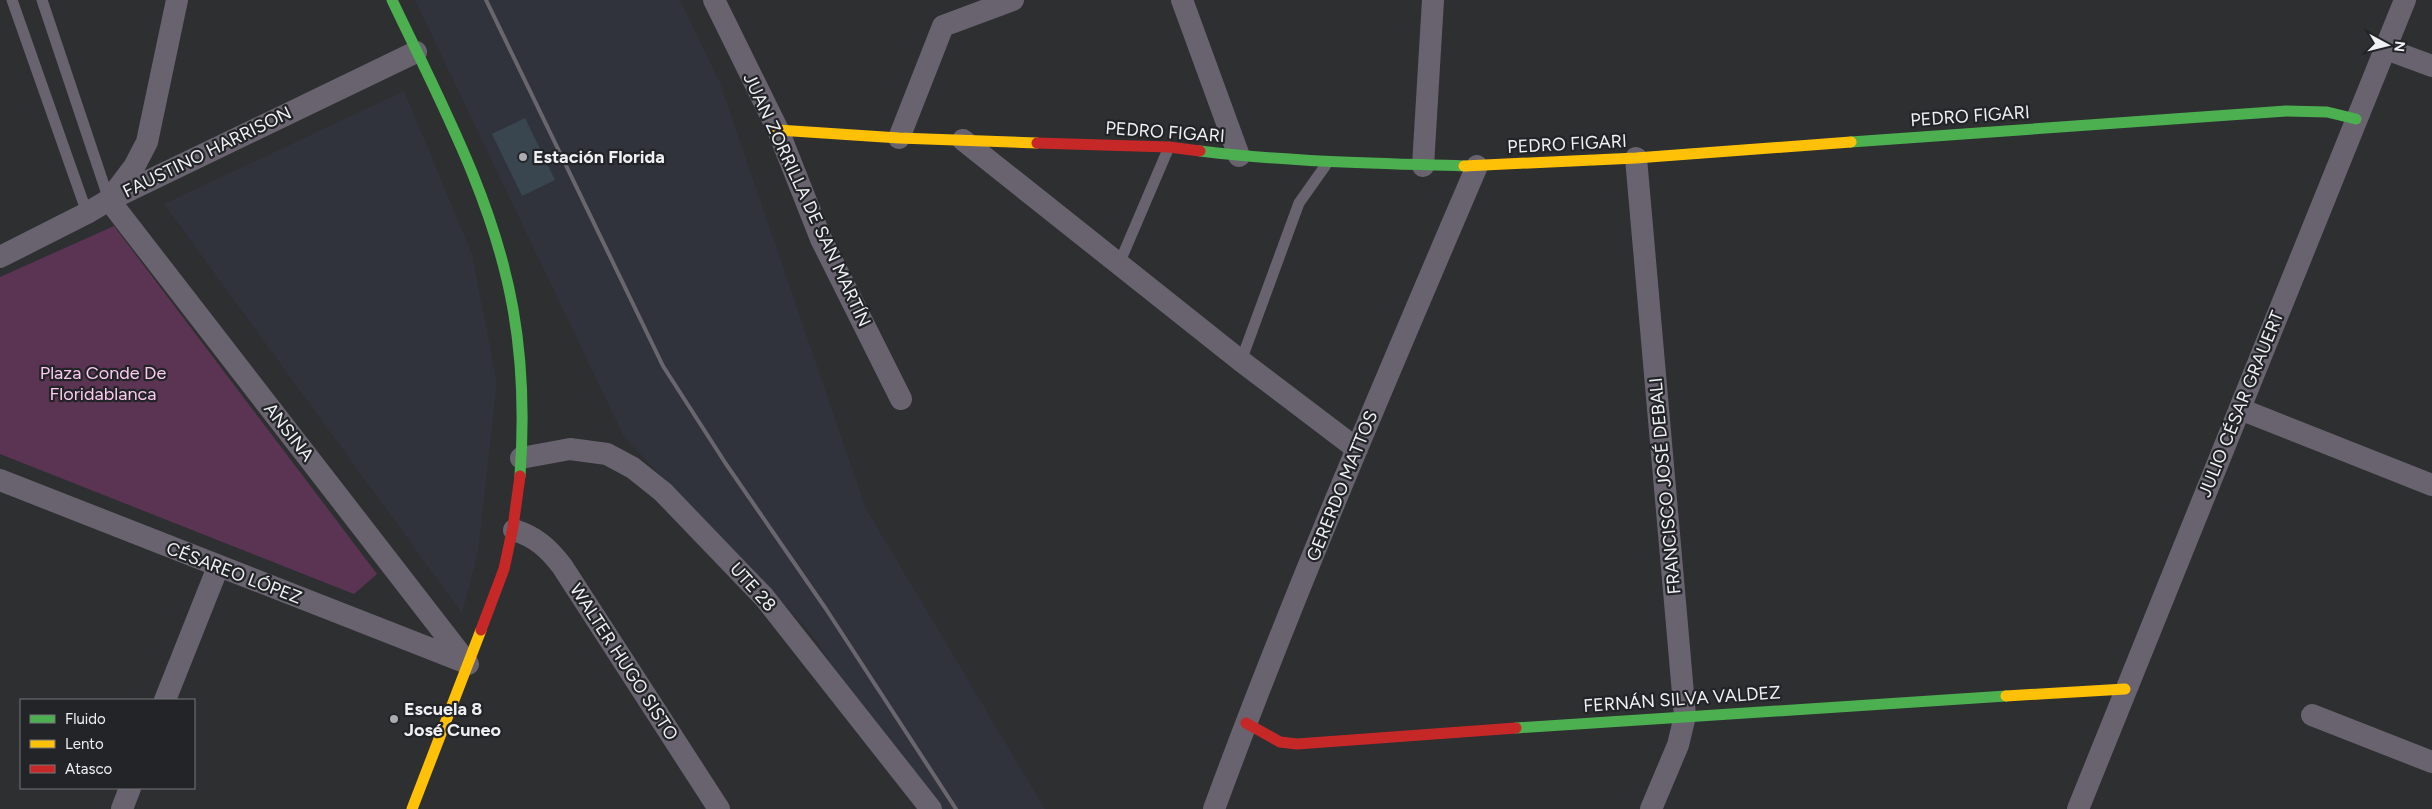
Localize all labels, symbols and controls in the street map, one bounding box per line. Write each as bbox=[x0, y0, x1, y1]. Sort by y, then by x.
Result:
north arrow bbox=[2362, 20, 2412, 70]
text: N bbox=[2390, 40, 2409, 53]
street label: JUAN ZORRILLA DE SAN MARTÍN bbox=[738, 70, 876, 330]
street label: PEDRO FIGARI bbox=[1910, 101, 2030, 131]
street label: FAUSTINO HARRISON bbox=[119, 102, 295, 202]
street label: PEDRO FIGARI bbox=[1105, 117, 1225, 147]
street label: PEDRO FIGARI bbox=[1507, 130, 1627, 158]
place label: Estación Florida bbox=[533, 146, 665, 168]
marker: Estación Florida bbox=[517, 151, 529, 163]
street label: JULIO CÉSAR GRAUERT bbox=[2194, 308, 2288, 500]
park label: Plaza Conde De Floridablanca bbox=[40, 362, 166, 405]
street label: FRANCISCO JOSÉ DEBALI bbox=[1645, 377, 1685, 595]
street label: ANSINA bbox=[259, 398, 319, 466]
street label: GERERDO MATTOS bbox=[1302, 408, 1382, 564]
street label: CÉSAREO LÓPEZ bbox=[163, 537, 305, 609]
street label: UTE 28 bbox=[725, 558, 781, 616]
street label: WALTER HUGO SISTO bbox=[565, 580, 683, 745]
street label: FERNÁN SILVA VALDEZ bbox=[1583, 681, 1781, 717]
place label: Escuela 8 José Cuneo bbox=[404, 698, 501, 741]
legend bbox=[20, 699, 195, 789]
text: Fluido bbox=[65, 710, 106, 728]
marker: Escuela 8 José Cuneo bbox=[388, 713, 400, 725]
text: Lento bbox=[65, 735, 104, 753]
text: Atasco bbox=[65, 760, 113, 778]

